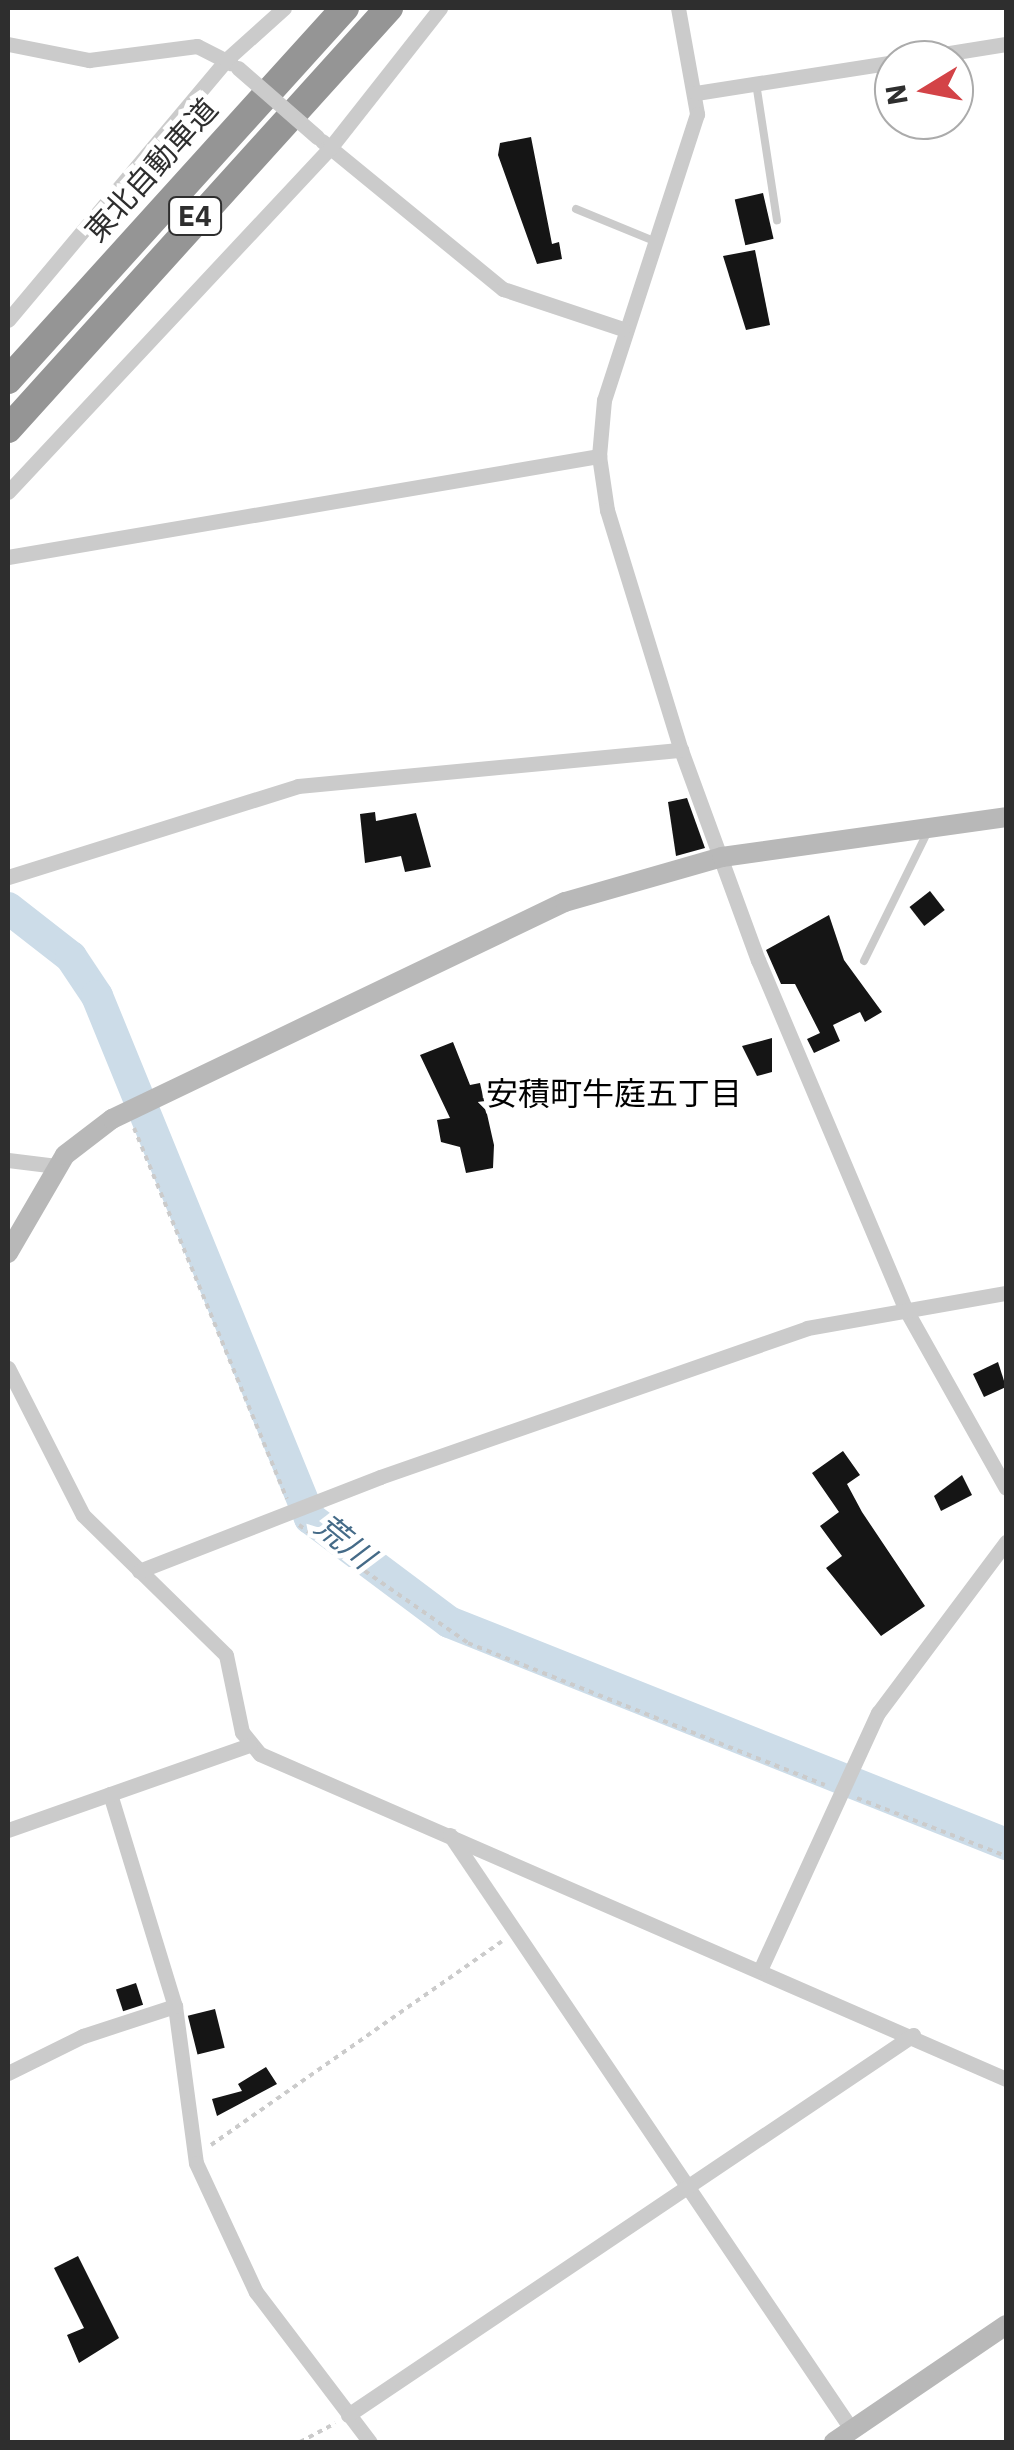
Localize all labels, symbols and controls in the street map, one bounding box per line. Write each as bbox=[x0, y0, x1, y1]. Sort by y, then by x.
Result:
north arrow bbox=[874, 40, 974, 140]
text: N bbox=[876, 82, 916, 108]
street label: 東北自動車道 bbox=[77, 91, 225, 249]
road number: E4 bbox=[168, 193, 222, 239]
district label: 安積町牛庭五丁目 bbox=[486, 1074, 742, 1112]
water label: 荒川 bbox=[308, 1506, 382, 1576]

